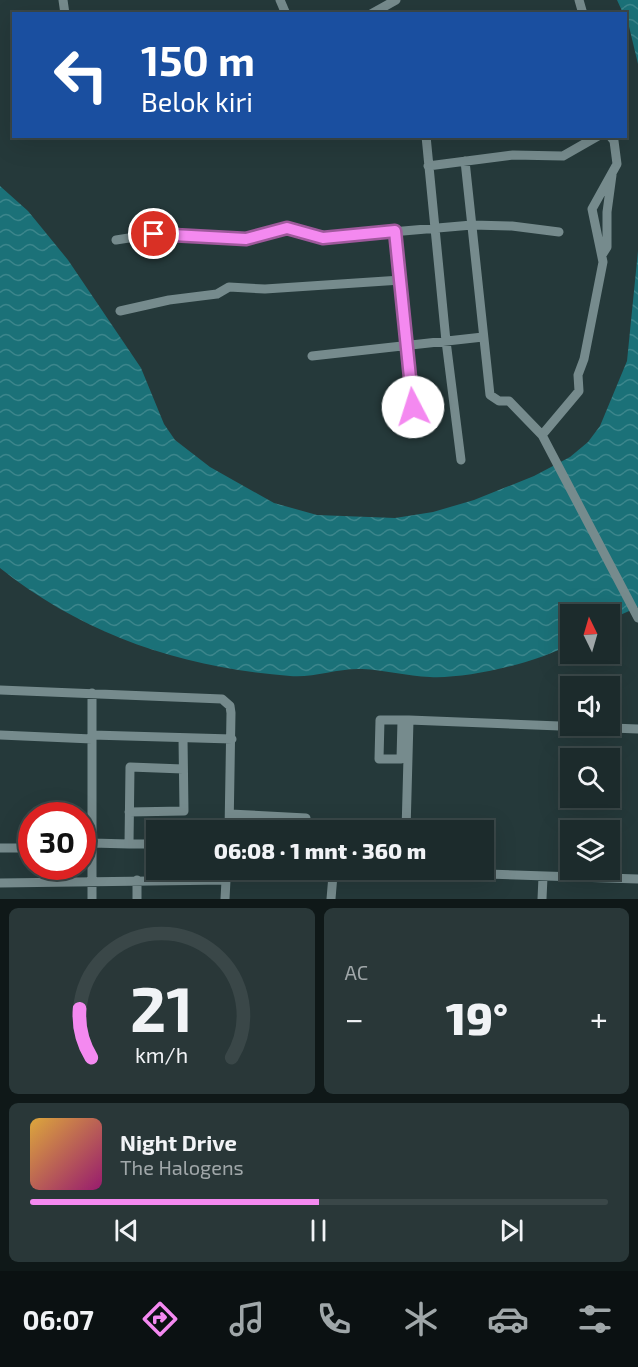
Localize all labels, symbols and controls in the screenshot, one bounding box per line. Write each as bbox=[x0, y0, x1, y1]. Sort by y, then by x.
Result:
text: 150 m bbox=[141, 34, 255, 84]
icon: left bbox=[42, 36, 120, 114]
text: Belok kiri bbox=[141, 85, 253, 117]
pin bbox=[128, 208, 179, 259]
icon: arrive bbox=[137, 217, 170, 250]
position arrow bbox=[381, 375, 445, 439]
north arrow bbox=[560, 604, 620, 664]
map controls bbox=[560, 604, 620, 880]
button: sound bbox=[560, 676, 620, 736]
button: search bbox=[560, 748, 620, 808]
speed limit sign: 30 bbox=[18, 802, 96, 880]
button: layers bbox=[560, 820, 620, 880]
text: 06:08 · 1 mnt · 360 m bbox=[214, 837, 426, 863]
text: AC bbox=[345, 960, 368, 984]
text: 21 bbox=[130, 970, 193, 1045]
text: 19° bbox=[446, 990, 508, 1044]
text: − bbox=[345, 998, 364, 1038]
text: + bbox=[590, 998, 608, 1038]
text: km/h bbox=[135, 1042, 188, 1067]
text: Night Drive bbox=[120, 1129, 237, 1155]
text: The Halogens bbox=[120, 1155, 244, 1179]
icon: previous bbox=[110, 1214, 143, 1247]
icon: pause bbox=[302, 1214, 335, 1247]
icon: next bbox=[495, 1214, 528, 1247]
icon: directions bbox=[139, 1298, 181, 1340]
icon: music bbox=[226, 1298, 268, 1340]
icon: phone bbox=[313, 1298, 355, 1340]
icon: climate bbox=[400, 1298, 442, 1340]
icon: car bbox=[487, 1298, 529, 1340]
icon: filters bbox=[574, 1298, 616, 1340]
text: 06:07 bbox=[22, 1303, 94, 1335]

